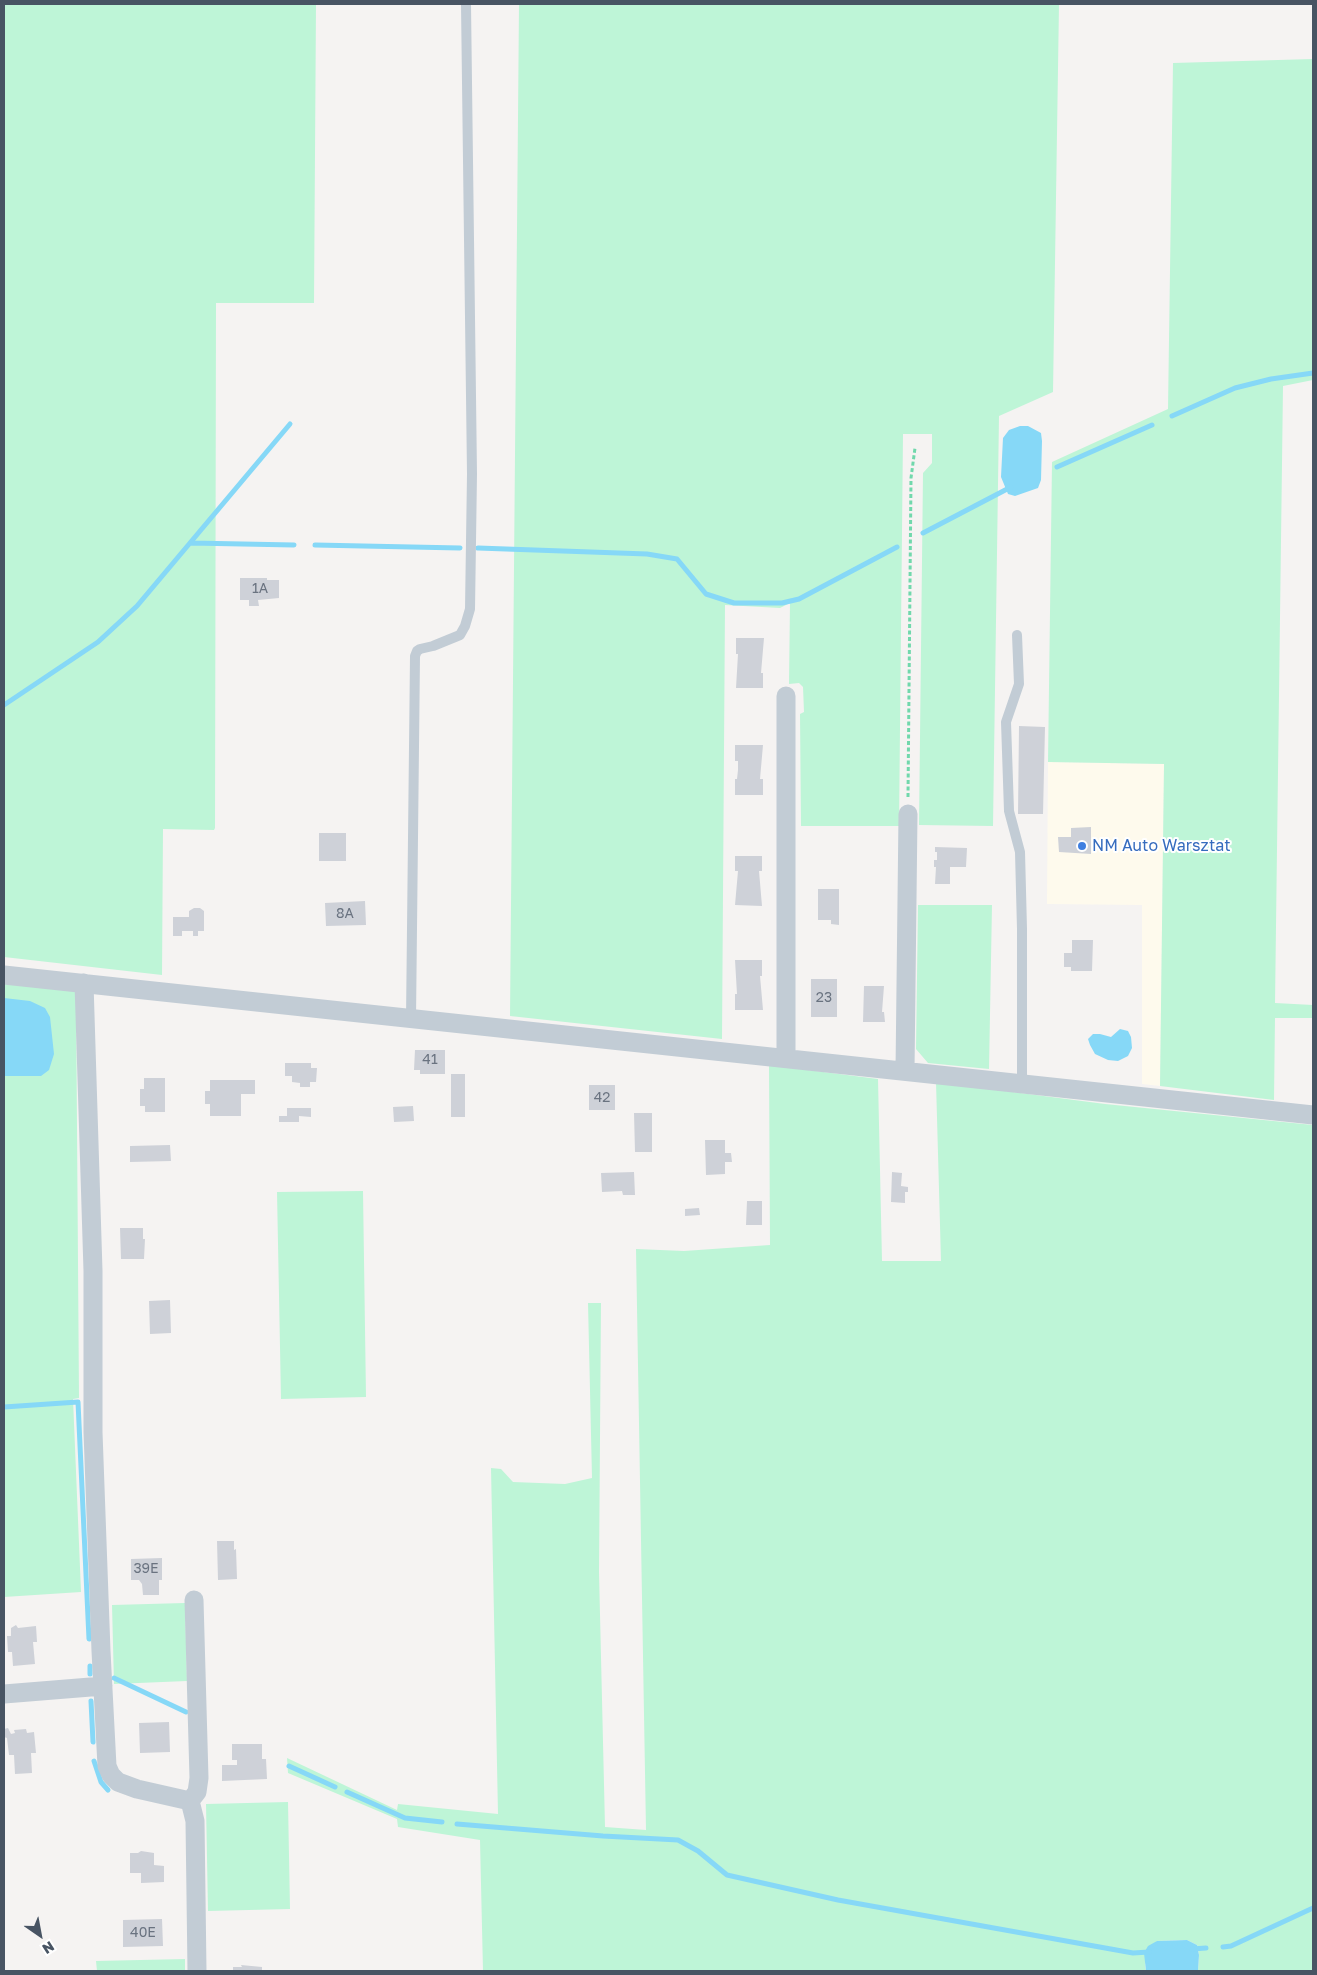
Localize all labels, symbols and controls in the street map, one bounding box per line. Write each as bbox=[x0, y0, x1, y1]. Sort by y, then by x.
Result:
house number: 1A bbox=[252, 581, 268, 597]
place label: NM Auto Warsztat bbox=[1092, 836, 1231, 856]
marker: NM Auto Warsztat bbox=[1076, 840, 1088, 852]
house number: 8A bbox=[336, 906, 354, 922]
house number: 23 bbox=[816, 990, 832, 1006]
house number: 41 bbox=[422, 1052, 438, 1068]
house number: 42 bbox=[594, 1090, 610, 1106]
house number: 39E bbox=[133, 1561, 159, 1577]
north arrow bbox=[15, 1910, 65, 1960]
house number: 40E bbox=[130, 1925, 156, 1941]
text: N bbox=[39, 1938, 58, 1958]

